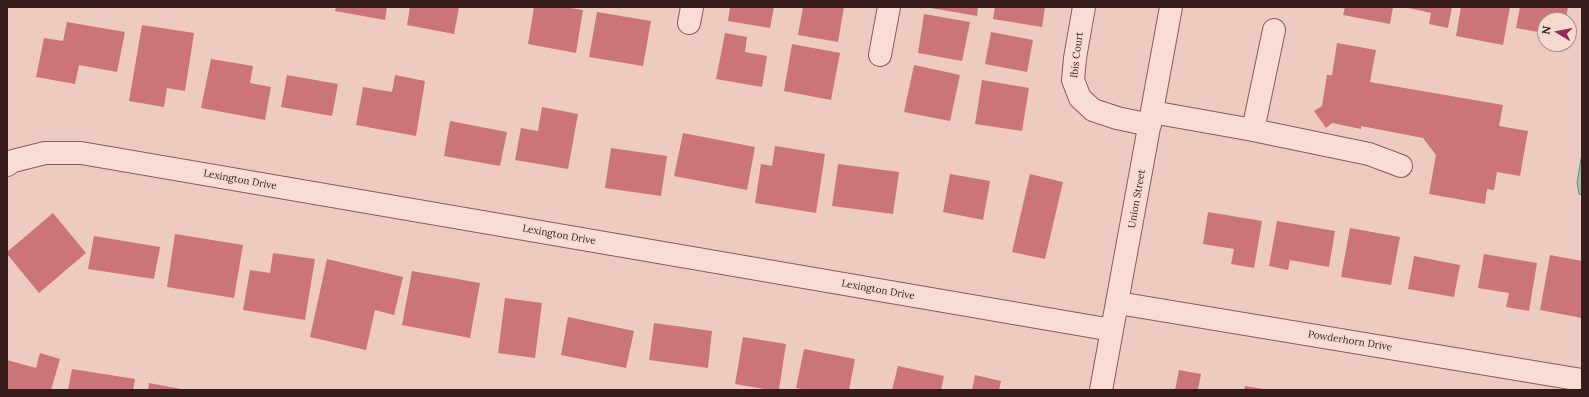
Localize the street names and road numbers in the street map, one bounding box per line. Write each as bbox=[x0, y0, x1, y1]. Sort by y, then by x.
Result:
street label: Ibis Court bbox=[1068, 31, 1086, 79]
street label: Lexington Drive bbox=[202, 168, 278, 192]
street label: Union Street bbox=[1126, 169, 1148, 229]
street label: Lexington Drive bbox=[521, 223, 597, 247]
street label: Lexington Drive bbox=[840, 278, 916, 302]
street label: Powderhorn Drive bbox=[1307, 328, 1393, 354]

